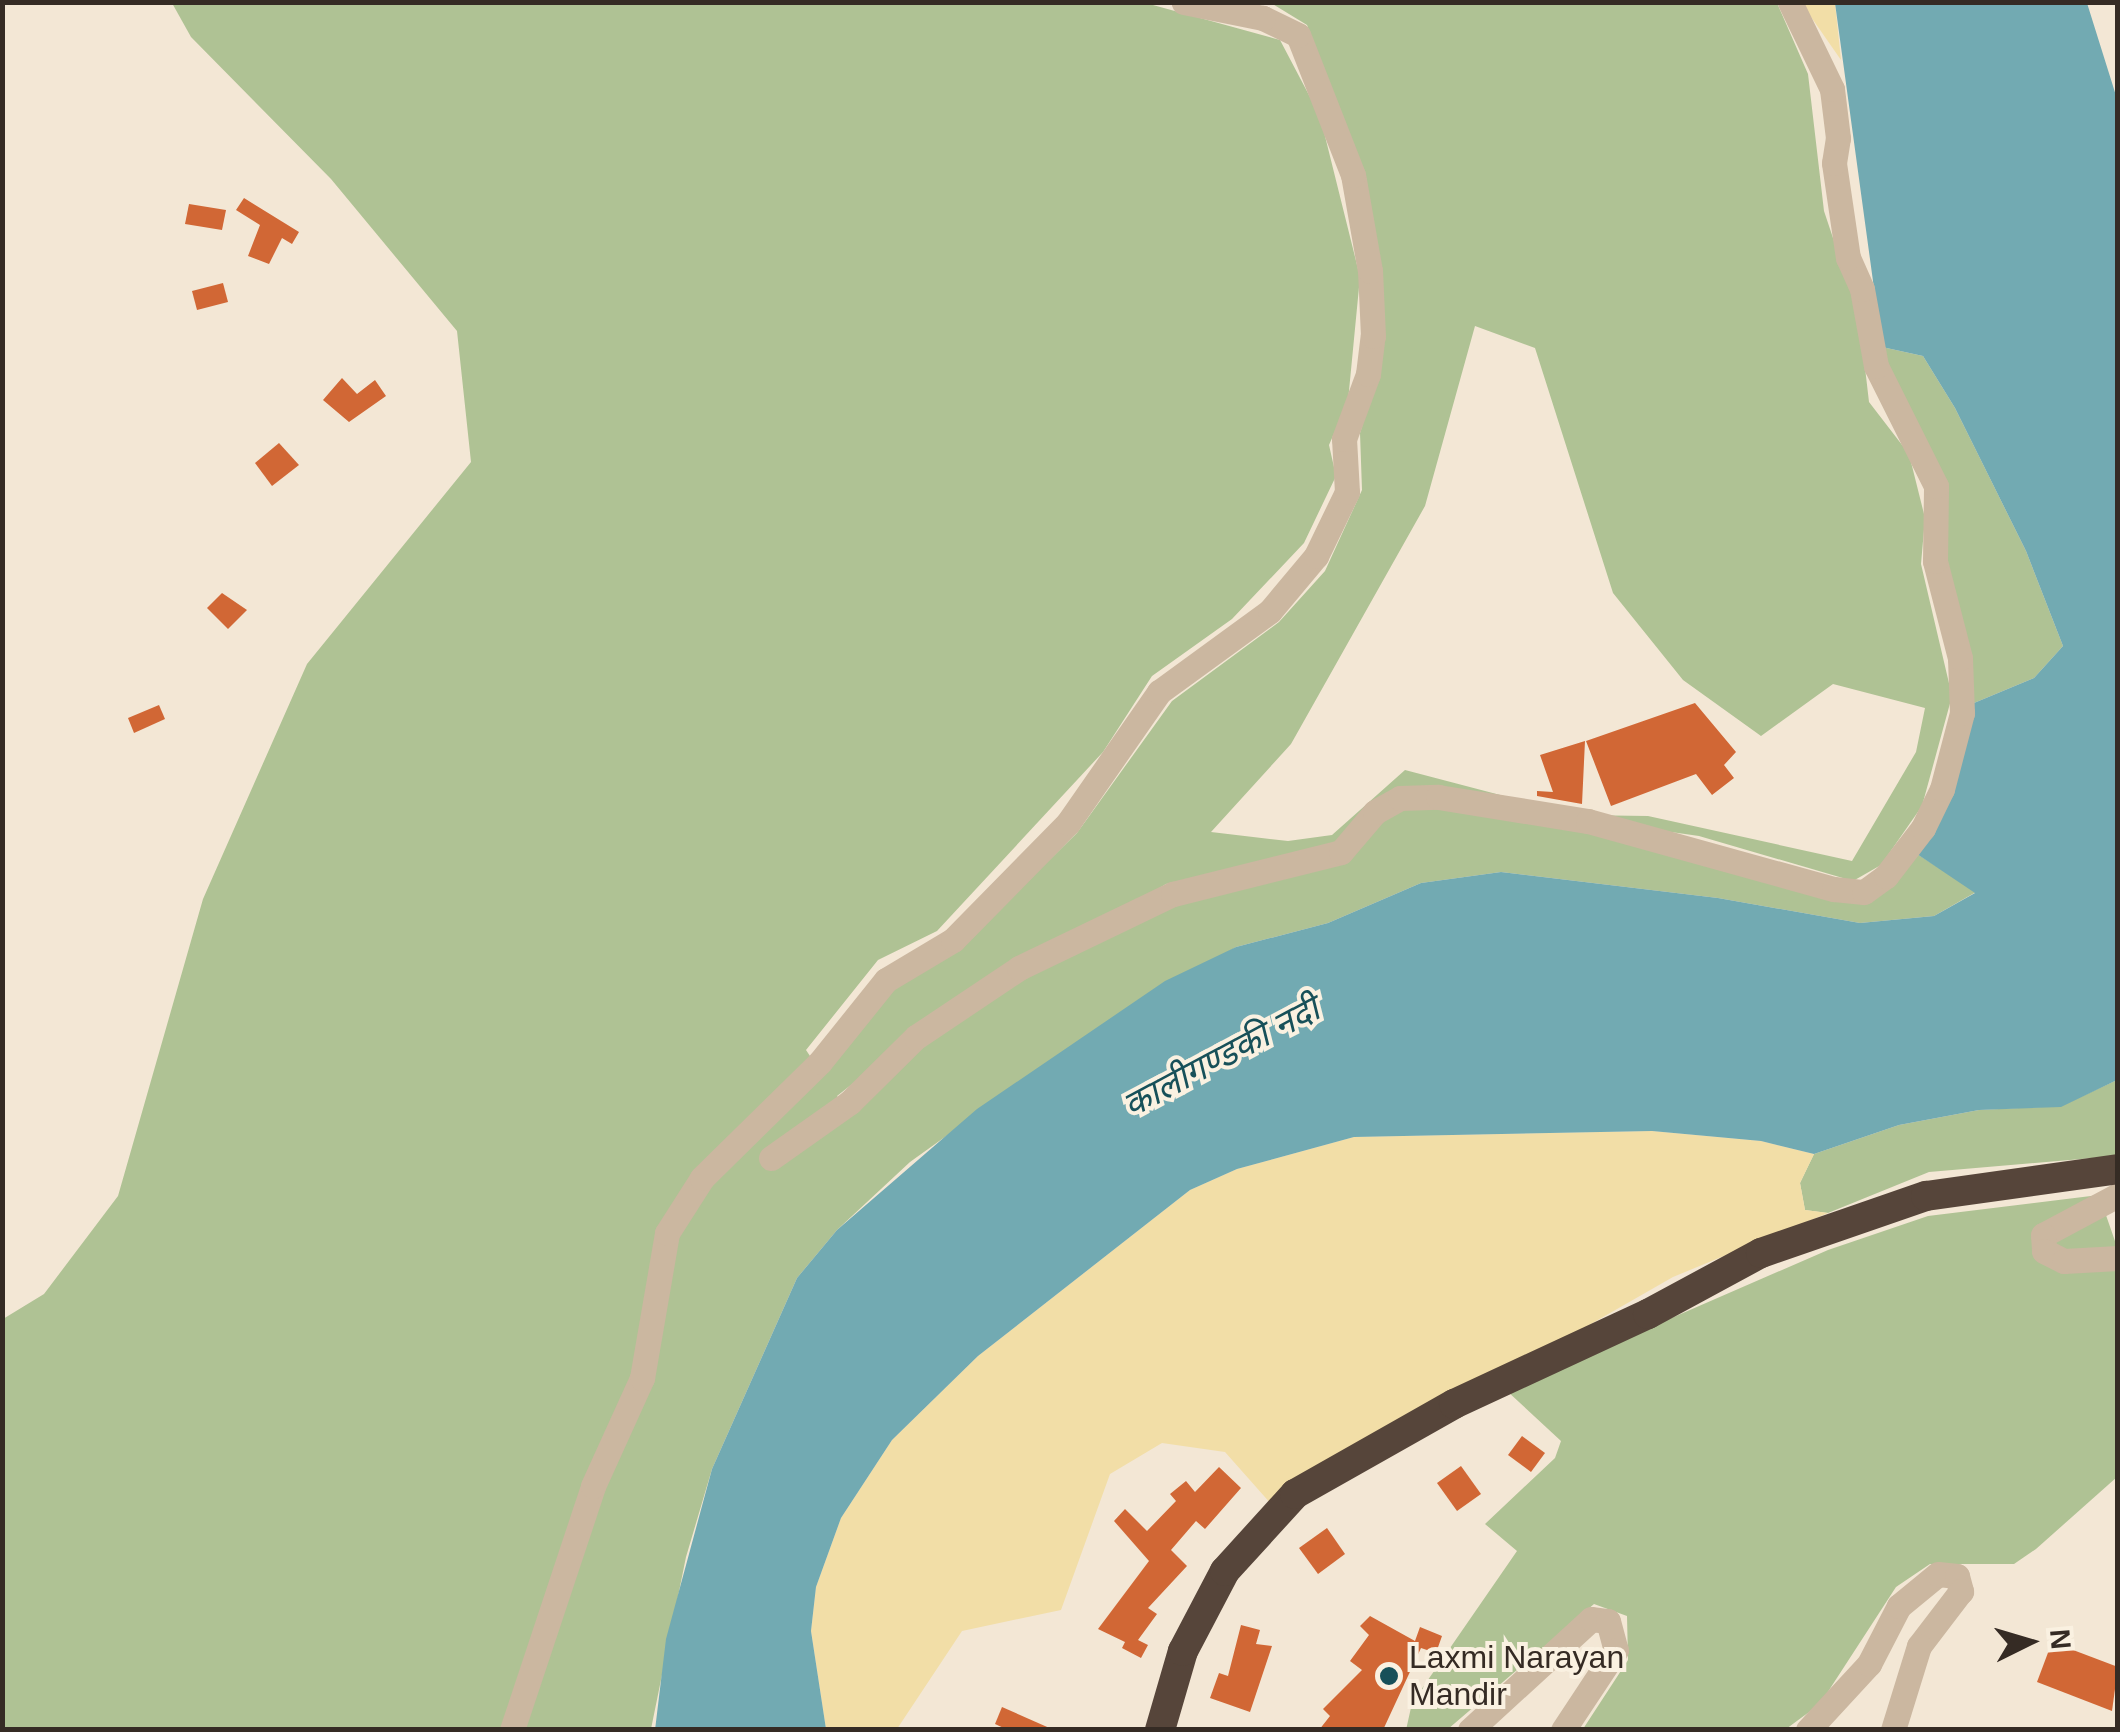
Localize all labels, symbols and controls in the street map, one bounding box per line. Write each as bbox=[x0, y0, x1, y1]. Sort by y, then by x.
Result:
water label: कालीगण्डकी नदी bbox=[1116, 988, 1326, 1126]
north arrow bbox=[1980, 1592, 2080, 1692]
text: N bbox=[2044, 1628, 2077, 1651]
place label: Laxmi Narayan Mandir bbox=[1409, 1639, 1624, 1714]
marker: Laxmi Narayan Mandir bbox=[1378, 1665, 1400, 1687]

